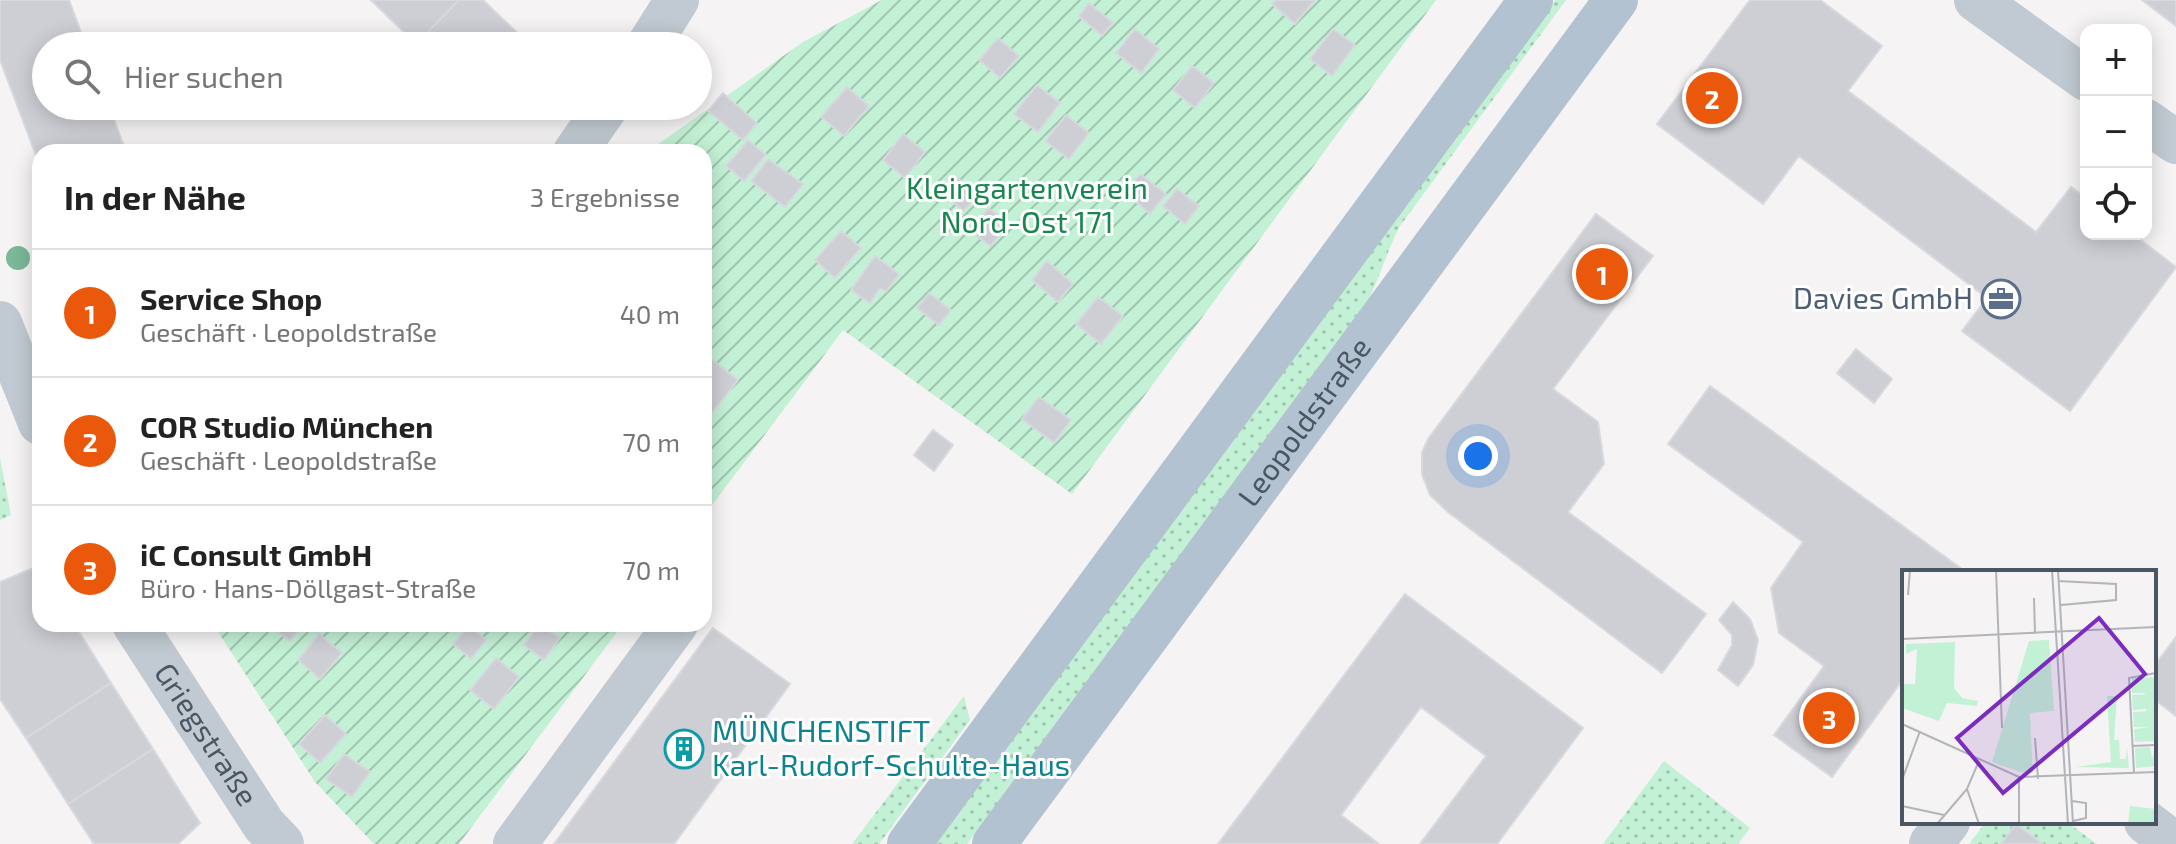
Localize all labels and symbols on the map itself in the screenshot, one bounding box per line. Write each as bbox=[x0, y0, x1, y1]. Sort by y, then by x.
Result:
pin: 2 bbox=[1686, 68, 1738, 128]
park label: Kleingartenverein Nord-Ost 171 bbox=[906, 169, 1148, 239]
pin: 1 bbox=[1576, 244, 1628, 304]
office icon: Davies GmbH bbox=[1980, 278, 2022, 320]
place label: Davies GmbH bbox=[1793, 279, 1973, 315]
street label: Leopoldstraße bbox=[1229, 330, 1377, 512]
your location bbox=[1458, 436, 1498, 476]
inset map bbox=[1902, 570, 2156, 824]
street label: Griegstraße bbox=[148, 656, 267, 812]
pin: 3 bbox=[1803, 688, 1855, 748]
place label: MÜNCHENSTIFT Karl-Rudorf-Schulte-Haus bbox=[712, 712, 1070, 782]
building icon: MÜNCHENSTIFT Karl-Rudorf-Schulte-Haus bbox=[663, 728, 705, 770]

